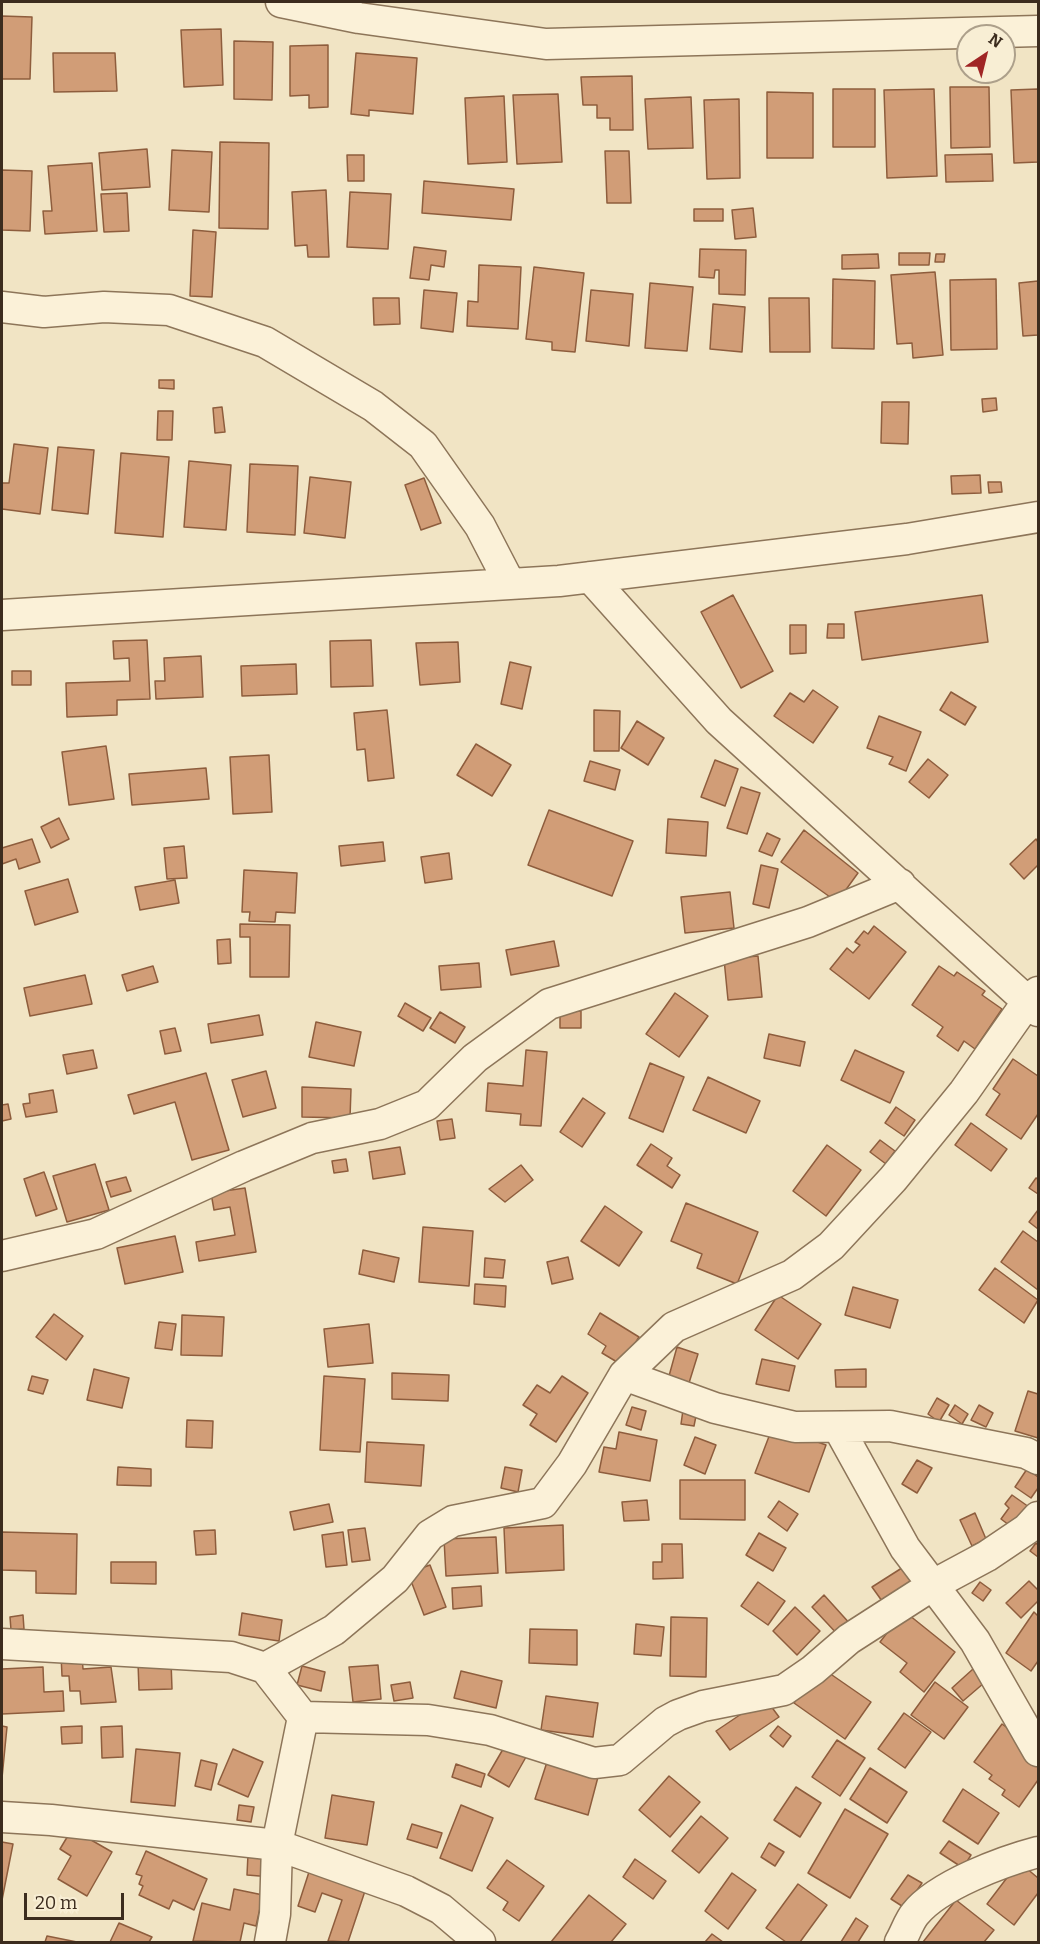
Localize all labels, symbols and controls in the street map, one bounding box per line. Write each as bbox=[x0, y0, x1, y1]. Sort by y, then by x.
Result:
north arrow bbox=[956, 24, 1016, 84]
text: N bbox=[985, 29, 1006, 52]
scale bar bbox=[27, 1881, 128, 1919]
text: 20 m bbox=[35, 1892, 77, 1914]

